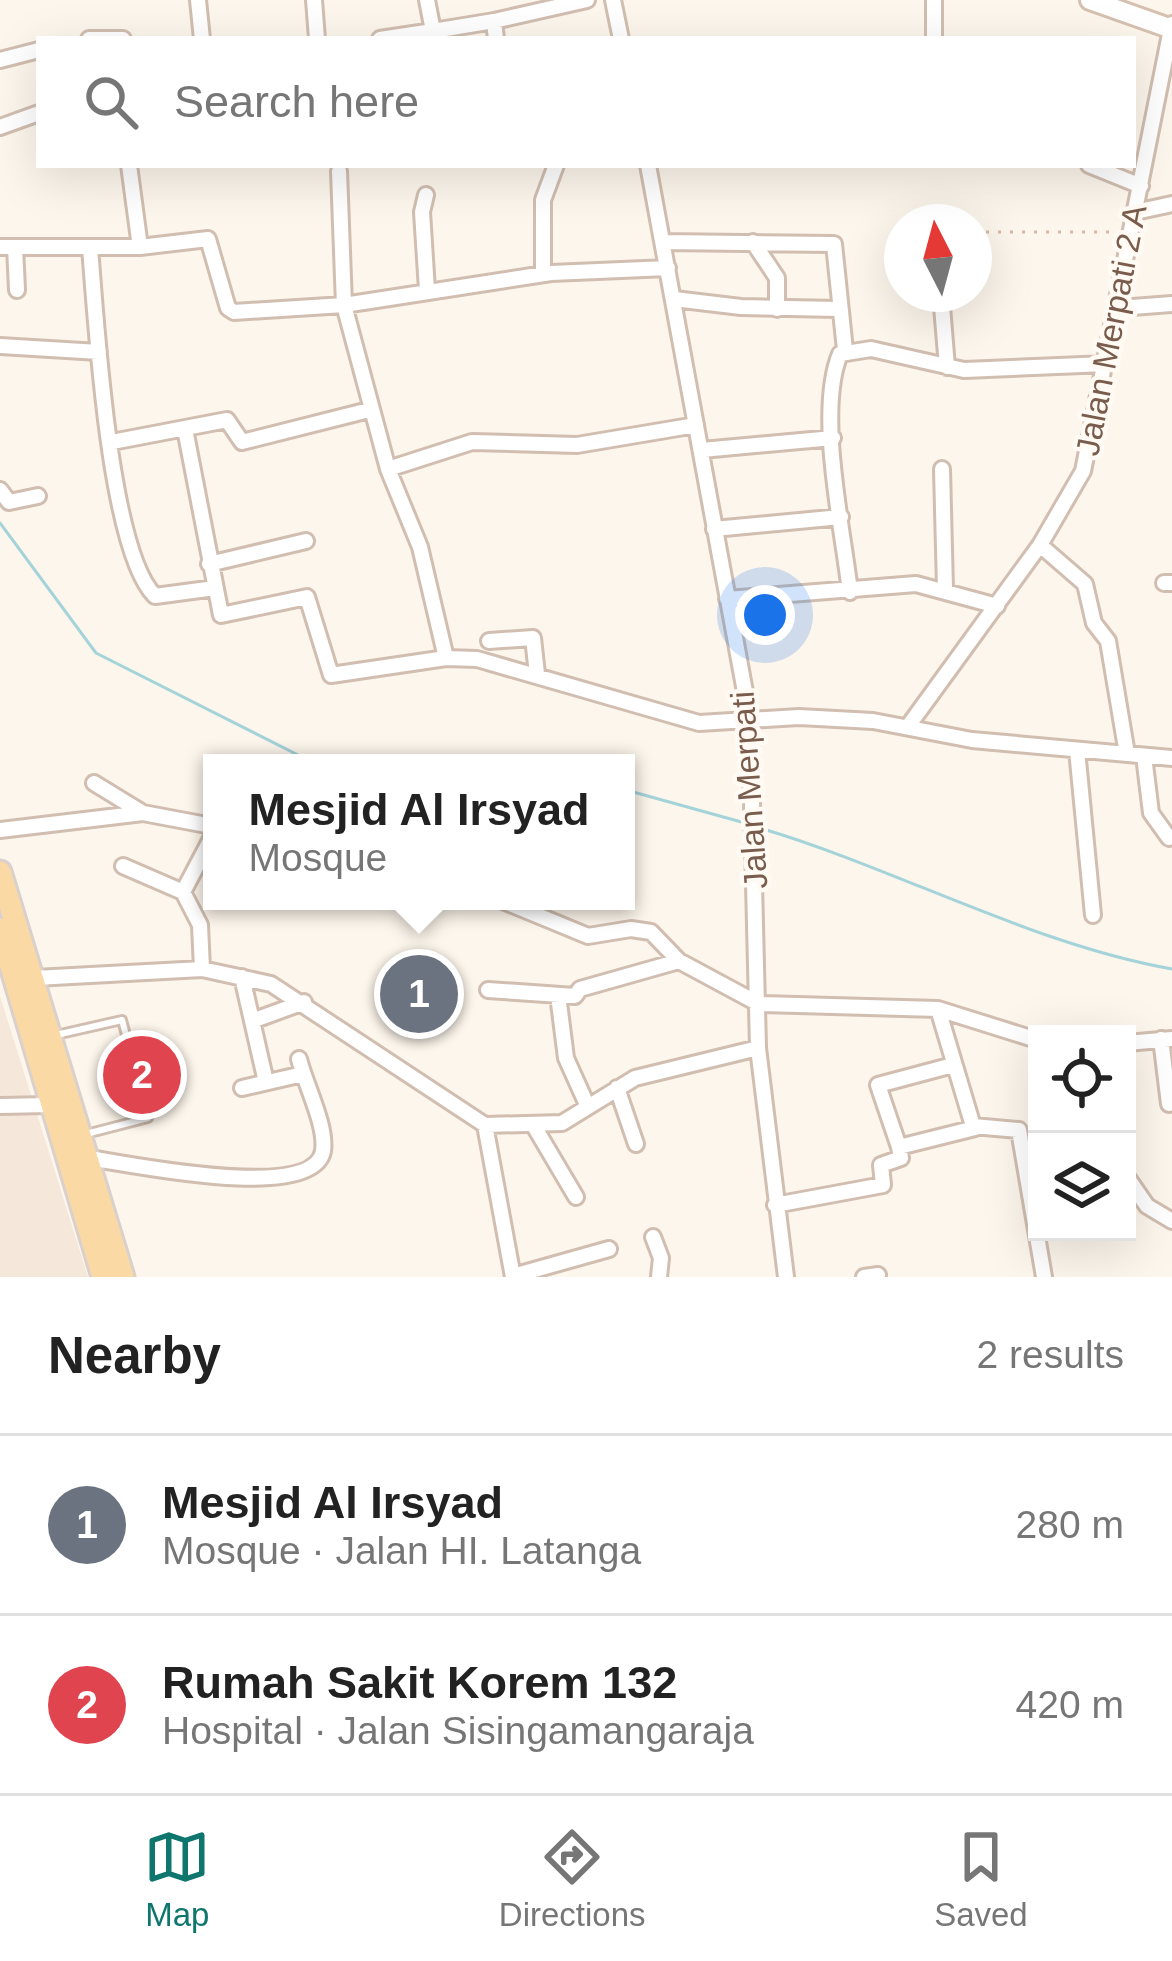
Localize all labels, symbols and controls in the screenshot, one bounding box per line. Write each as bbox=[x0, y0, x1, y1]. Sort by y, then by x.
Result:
search box bbox=[36, 36, 1136, 168]
icon: search bbox=[78, 69, 144, 135]
text: Search here bbox=[174, 76, 419, 127]
street label: Jalan Merpati 2 A bbox=[1069, 201, 1153, 459]
north arrow bbox=[884, 204, 992, 312]
your location bbox=[735, 585, 795, 645]
street label: Jalan Merpati bbox=[724, 690, 774, 890]
popup bbox=[203, 754, 635, 910]
text: Mesjid Al Irsyad bbox=[249, 784, 589, 835]
text: Mosque bbox=[249, 836, 387, 879]
pin: 1 bbox=[380, 949, 458, 1039]
map controls bbox=[1028, 1025, 1136, 1241]
button: locate bbox=[1028, 1025, 1136, 1133]
pin: 2 bbox=[103, 1030, 181, 1120]
button: layers bbox=[1028, 1133, 1136, 1241]
text: Nearby bbox=[48, 1327, 221, 1384]
text: 2 results bbox=[977, 1333, 1124, 1376]
text: Mesjid Al Irsyad bbox=[162, 1477, 503, 1528]
text: 1 bbox=[76, 1503, 98, 1546]
text: 280 m bbox=[1016, 1503, 1124, 1546]
text: Mosque · Jalan HI. Latanga bbox=[162, 1529, 641, 1572]
text: Rumah Sakit Korem 132 bbox=[162, 1657, 677, 1708]
text: 2 bbox=[76, 1683, 98, 1726]
text: 420 m bbox=[1016, 1683, 1124, 1726]
text: Hospital · Jalan Sisingamangaraja bbox=[162, 1709, 754, 1752]
tab: Map bbox=[144, 1824, 210, 1934]
tab: Directions bbox=[499, 1824, 646, 1934]
tab: Saved bbox=[934, 1824, 1028, 1934]

